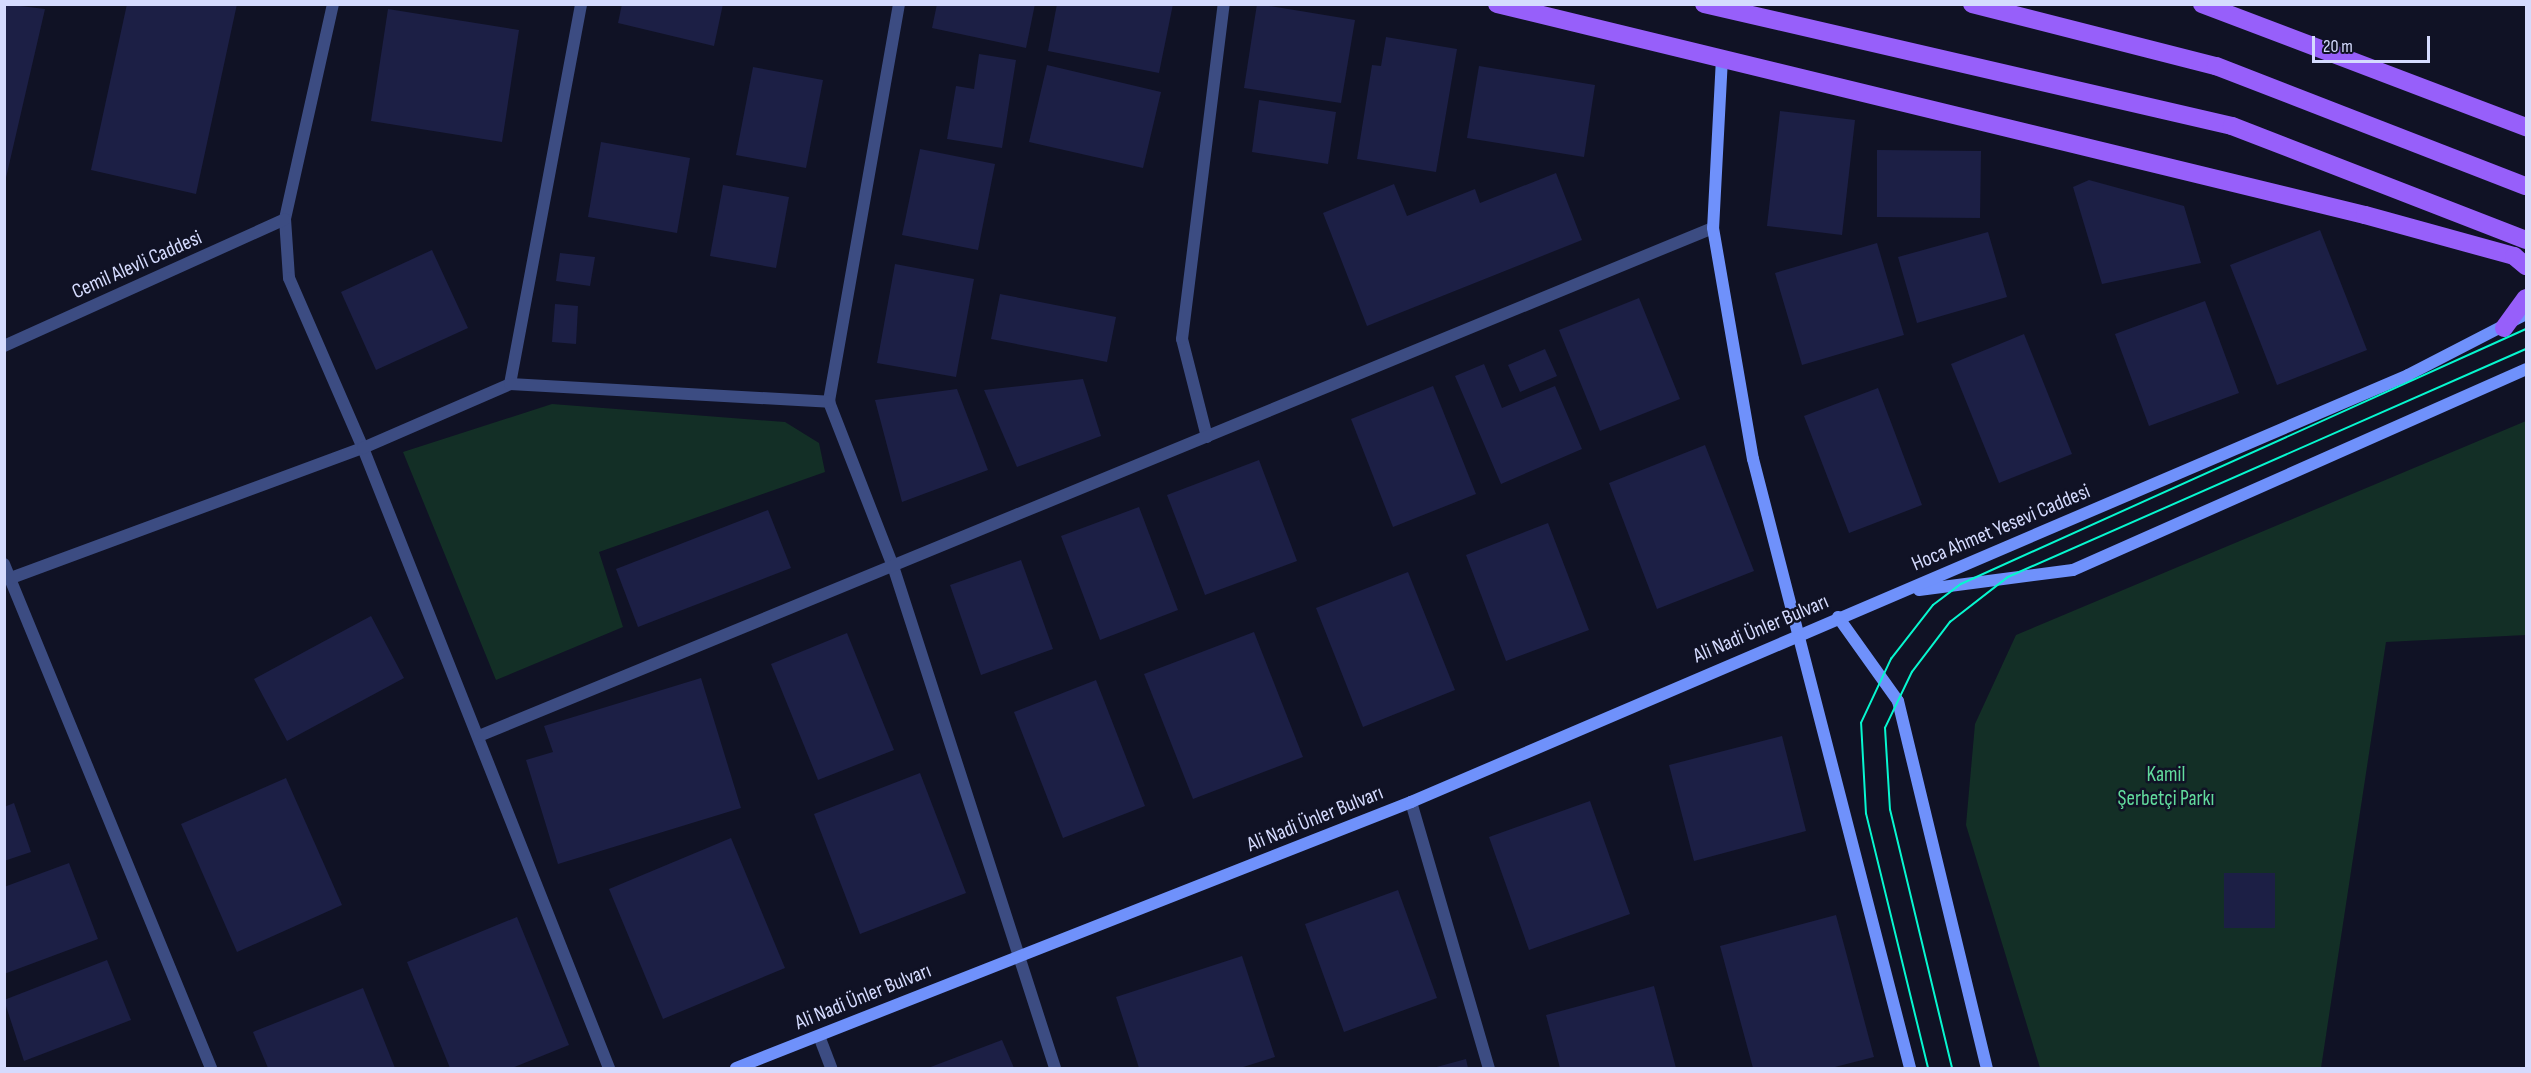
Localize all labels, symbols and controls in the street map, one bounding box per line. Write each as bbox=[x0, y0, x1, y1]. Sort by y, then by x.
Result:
scale bar bbox=[2315, 24, 2434, 62]
text: 20 m bbox=[2323, 36, 2353, 57]
street label: Cemil Alevli Caddesi bbox=[68, 225, 206, 305]
street label: Hoca Ahmet Yesevi Caddesi bbox=[1908, 479, 2094, 577]
street label: Ali Nadi Ünler Bulvarı bbox=[1690, 589, 1832, 669]
park label: Kamil Şerbetçi Parkı bbox=[2117, 762, 2215, 812]
street label: Ali Nadi Ünler Bulvarı bbox=[1243, 780, 1387, 858]
street label: Ali Nadi Ünler Bulvarı bbox=[791, 958, 935, 1036]

